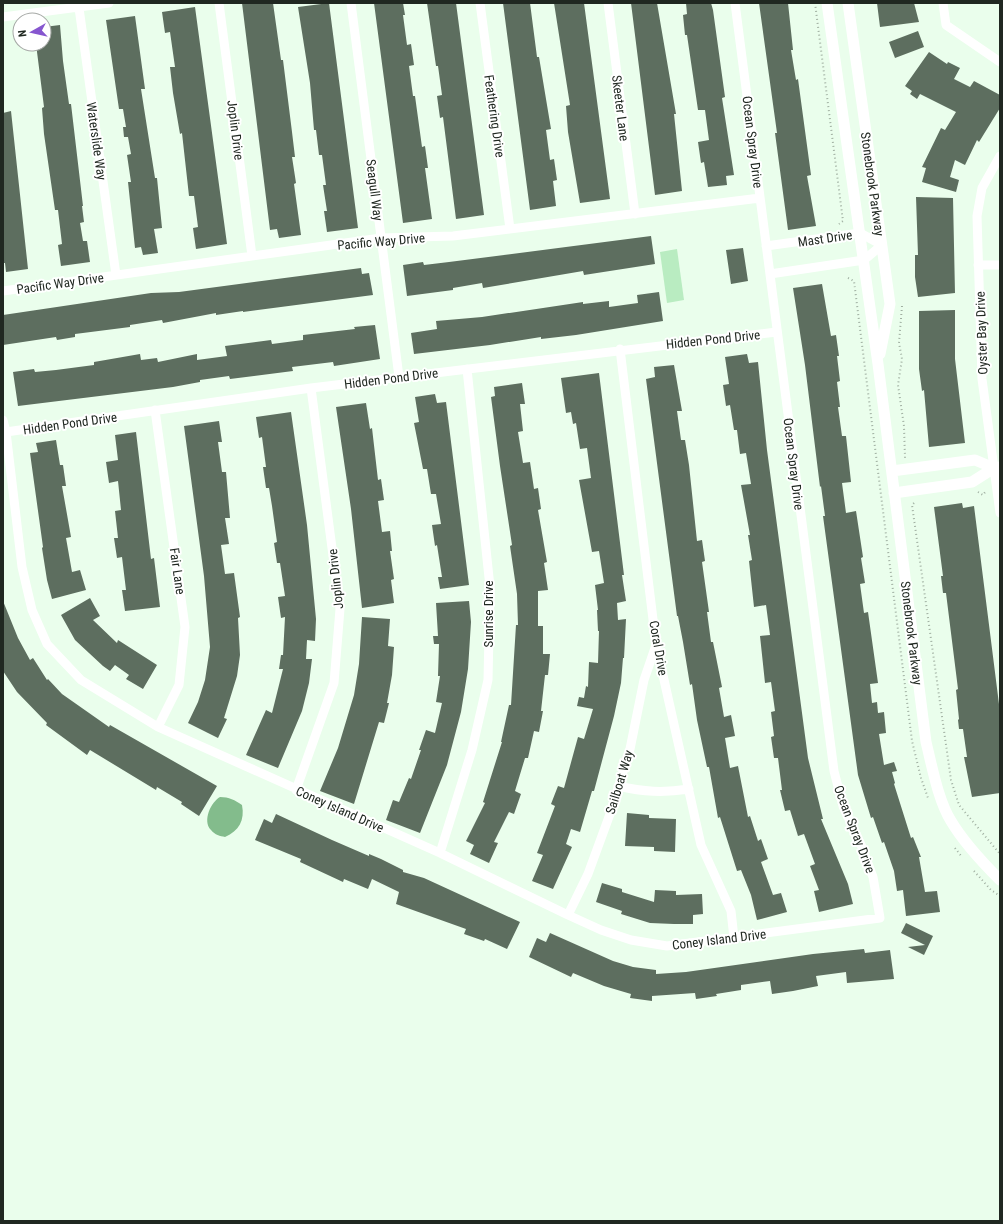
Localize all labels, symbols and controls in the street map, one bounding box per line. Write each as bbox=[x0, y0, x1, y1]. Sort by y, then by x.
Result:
north arrow bbox=[12, 12, 52, 52]
text: N bbox=[16, 29, 29, 38]
street label: Feathering Drive bbox=[481, 74, 508, 158]
street label: Skeeter Lane bbox=[609, 74, 632, 142]
street label: Ocean Spray Drive bbox=[739, 95, 766, 189]
street label: Joplin Drive bbox=[224, 99, 247, 161]
street label: Waterslide Way bbox=[84, 101, 109, 182]
street label: Stonebrook Parkway bbox=[858, 131, 887, 238]
street label: Seagull Way bbox=[363, 158, 386, 222]
street label: Mast Drive bbox=[797, 227, 853, 250]
street label: Pacific Way Drive bbox=[337, 230, 425, 253]
street label: Pacific Way Drive bbox=[16, 270, 105, 297]
street label: Oyster Bay Drive bbox=[973, 291, 990, 375]
street label: Hidden Pond Drive bbox=[665, 327, 761, 352]
street label: Hidden Pond Drive bbox=[343, 365, 439, 392]
street label: Hidden Pond Drive bbox=[22, 409, 118, 438]
street label: Ocean Spray Drive bbox=[780, 417, 807, 511]
street label: Fair Lane bbox=[167, 547, 188, 595]
street label: Joplin Drive bbox=[325, 548, 346, 610]
street label: Sunrise Drive bbox=[481, 580, 496, 648]
street label: Stonebrook Parkway bbox=[898, 580, 925, 687]
street label: Coral Drive bbox=[646, 619, 671, 677]
street label: Sailboat Way bbox=[603, 748, 636, 816]
street label: Coney Island Drive bbox=[294, 783, 386, 836]
street label: Ocean Spray Drive bbox=[831, 783, 878, 875]
street label: Coney Island Drive bbox=[671, 926, 767, 953]

